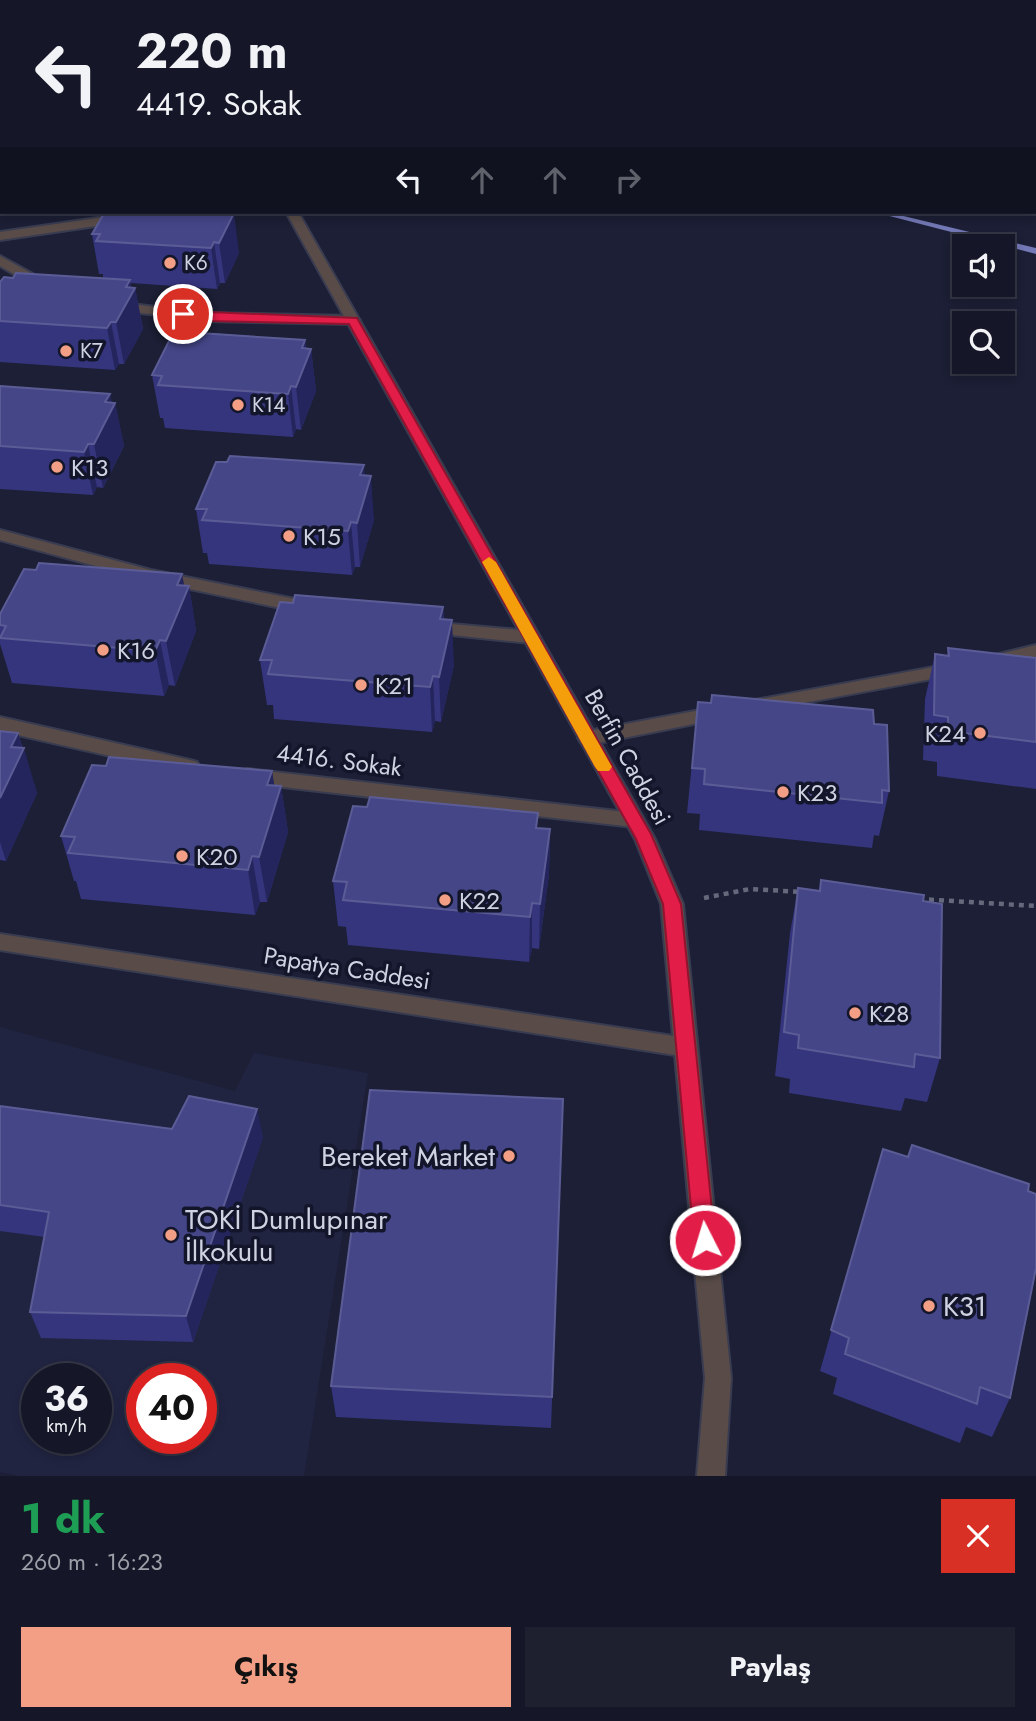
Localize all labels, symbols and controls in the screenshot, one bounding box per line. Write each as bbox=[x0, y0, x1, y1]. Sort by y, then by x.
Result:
text: 220 m bbox=[136, 16, 288, 86]
icon: left bbox=[21, 28, 112, 119]
text: 4419. Sokak bbox=[136, 81, 302, 127]
icon: left bbox=[390, 161, 428, 199]
icon: ahead bbox=[463, 161, 501, 199]
icon: ahead bbox=[536, 161, 574, 199]
icon: right bbox=[609, 161, 647, 199]
map controls bbox=[952, 234, 1015, 374]
button: sound bbox=[952, 234, 1015, 297]
place label: K6 bbox=[184, 248, 208, 278]
marker: K6 bbox=[162, 255, 178, 271]
pin bbox=[153, 284, 213, 344]
icon: arrive bbox=[164, 295, 202, 333]
button: search bbox=[952, 311, 1015, 374]
place label: K7 bbox=[80, 336, 103, 366]
marker: K7 bbox=[58, 343, 74, 359]
place label: K14 bbox=[252, 390, 286, 420]
marker: K14 bbox=[230, 397, 246, 413]
place label: K13 bbox=[71, 450, 108, 485]
marker: K13 bbox=[49, 459, 65, 475]
place label: K15 bbox=[303, 519, 341, 554]
marker: K15 bbox=[281, 528, 297, 544]
place label: K16 bbox=[117, 633, 155, 668]
marker: K16 bbox=[95, 642, 111, 658]
place label: K21 bbox=[375, 668, 413, 703]
marker: K21 bbox=[353, 677, 369, 693]
street label: Berfin Caddesi bbox=[576, 683, 680, 831]
place label: K24 bbox=[925, 716, 966, 751]
marker: K24 bbox=[972, 725, 988, 741]
street label: 4416. Sokak bbox=[274, 735, 404, 785]
place label: K23 bbox=[797, 775, 837, 810]
marker: K23 bbox=[775, 784, 791, 800]
place label: K20 bbox=[196, 839, 238, 874]
marker: K20 bbox=[174, 848, 190, 864]
place label: K22 bbox=[459, 883, 500, 918]
marker: K22 bbox=[437, 892, 453, 908]
street label: Papatya Caddesi bbox=[261, 938, 433, 998]
place label: K28 bbox=[869, 996, 909, 1031]
marker: K28 bbox=[847, 1005, 863, 1021]
place label: Bereket Market bbox=[321, 1136, 495, 1177]
marker: Bereket Market bbox=[501, 1148, 517, 1164]
place label: TOKİ Dumlupınar İlkokulu bbox=[185, 1199, 388, 1272]
position arrow bbox=[668, 1203, 742, 1277]
marker: TOKİ Dumlupınar İlkokulu bbox=[163, 1227, 179, 1243]
place label: K31 bbox=[943, 1286, 987, 1327]
marker: K31 bbox=[921, 1298, 937, 1314]
speed limit sign: 40 bbox=[126, 1363, 217, 1454]
text: 36 bbox=[44, 1374, 89, 1424]
text: km/h bbox=[46, 1413, 87, 1439]
text: 1 dk bbox=[21, 1488, 105, 1549]
button: close bbox=[941, 1499, 1015, 1573]
text: 260 m · 16:23 bbox=[21, 1545, 163, 1579]
button: Çıkış bbox=[21, 1627, 511, 1707]
button: Paylaş bbox=[525, 1627, 1015, 1707]

